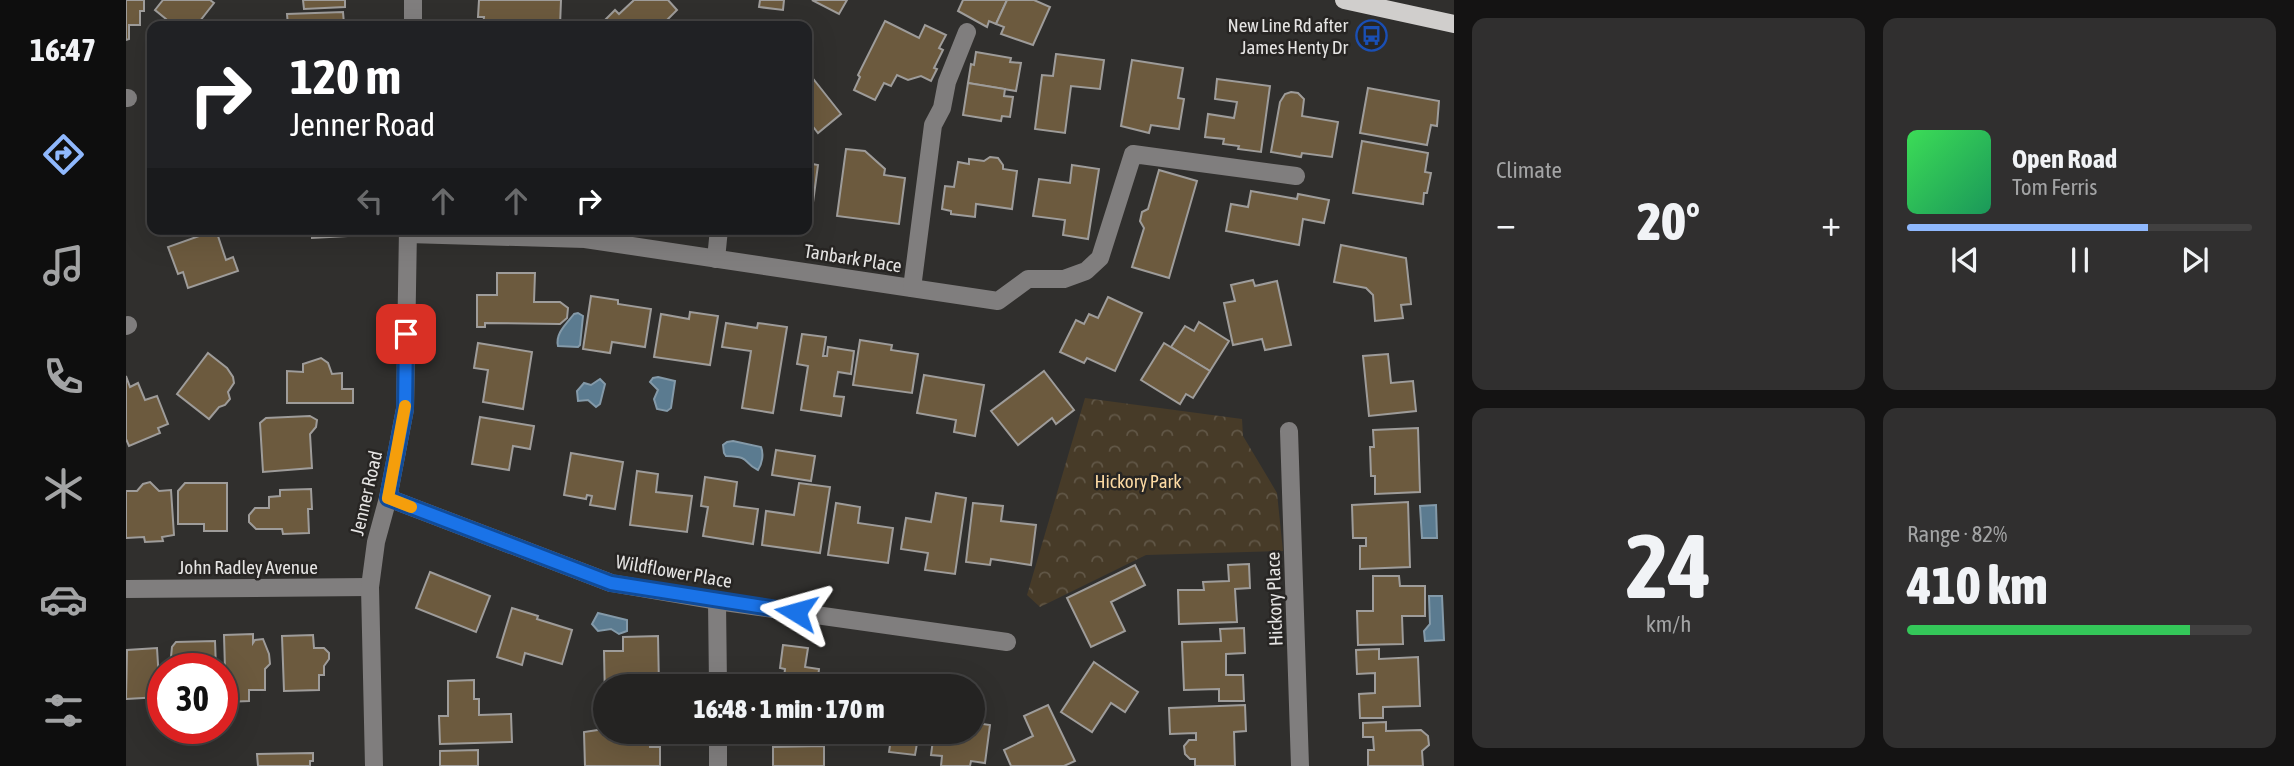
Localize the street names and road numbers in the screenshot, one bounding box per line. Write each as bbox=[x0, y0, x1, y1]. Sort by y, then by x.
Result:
street label: Tanbark Place bbox=[803, 239, 903, 277]
street label: Jenner Road bbox=[346, 449, 386, 537]
street label: Wildflower Place bbox=[614, 550, 734, 592]
street label: Hickory Place bbox=[1261, 552, 1287, 646]
street label: John Radley Avenue bbox=[178, 556, 318, 578]

